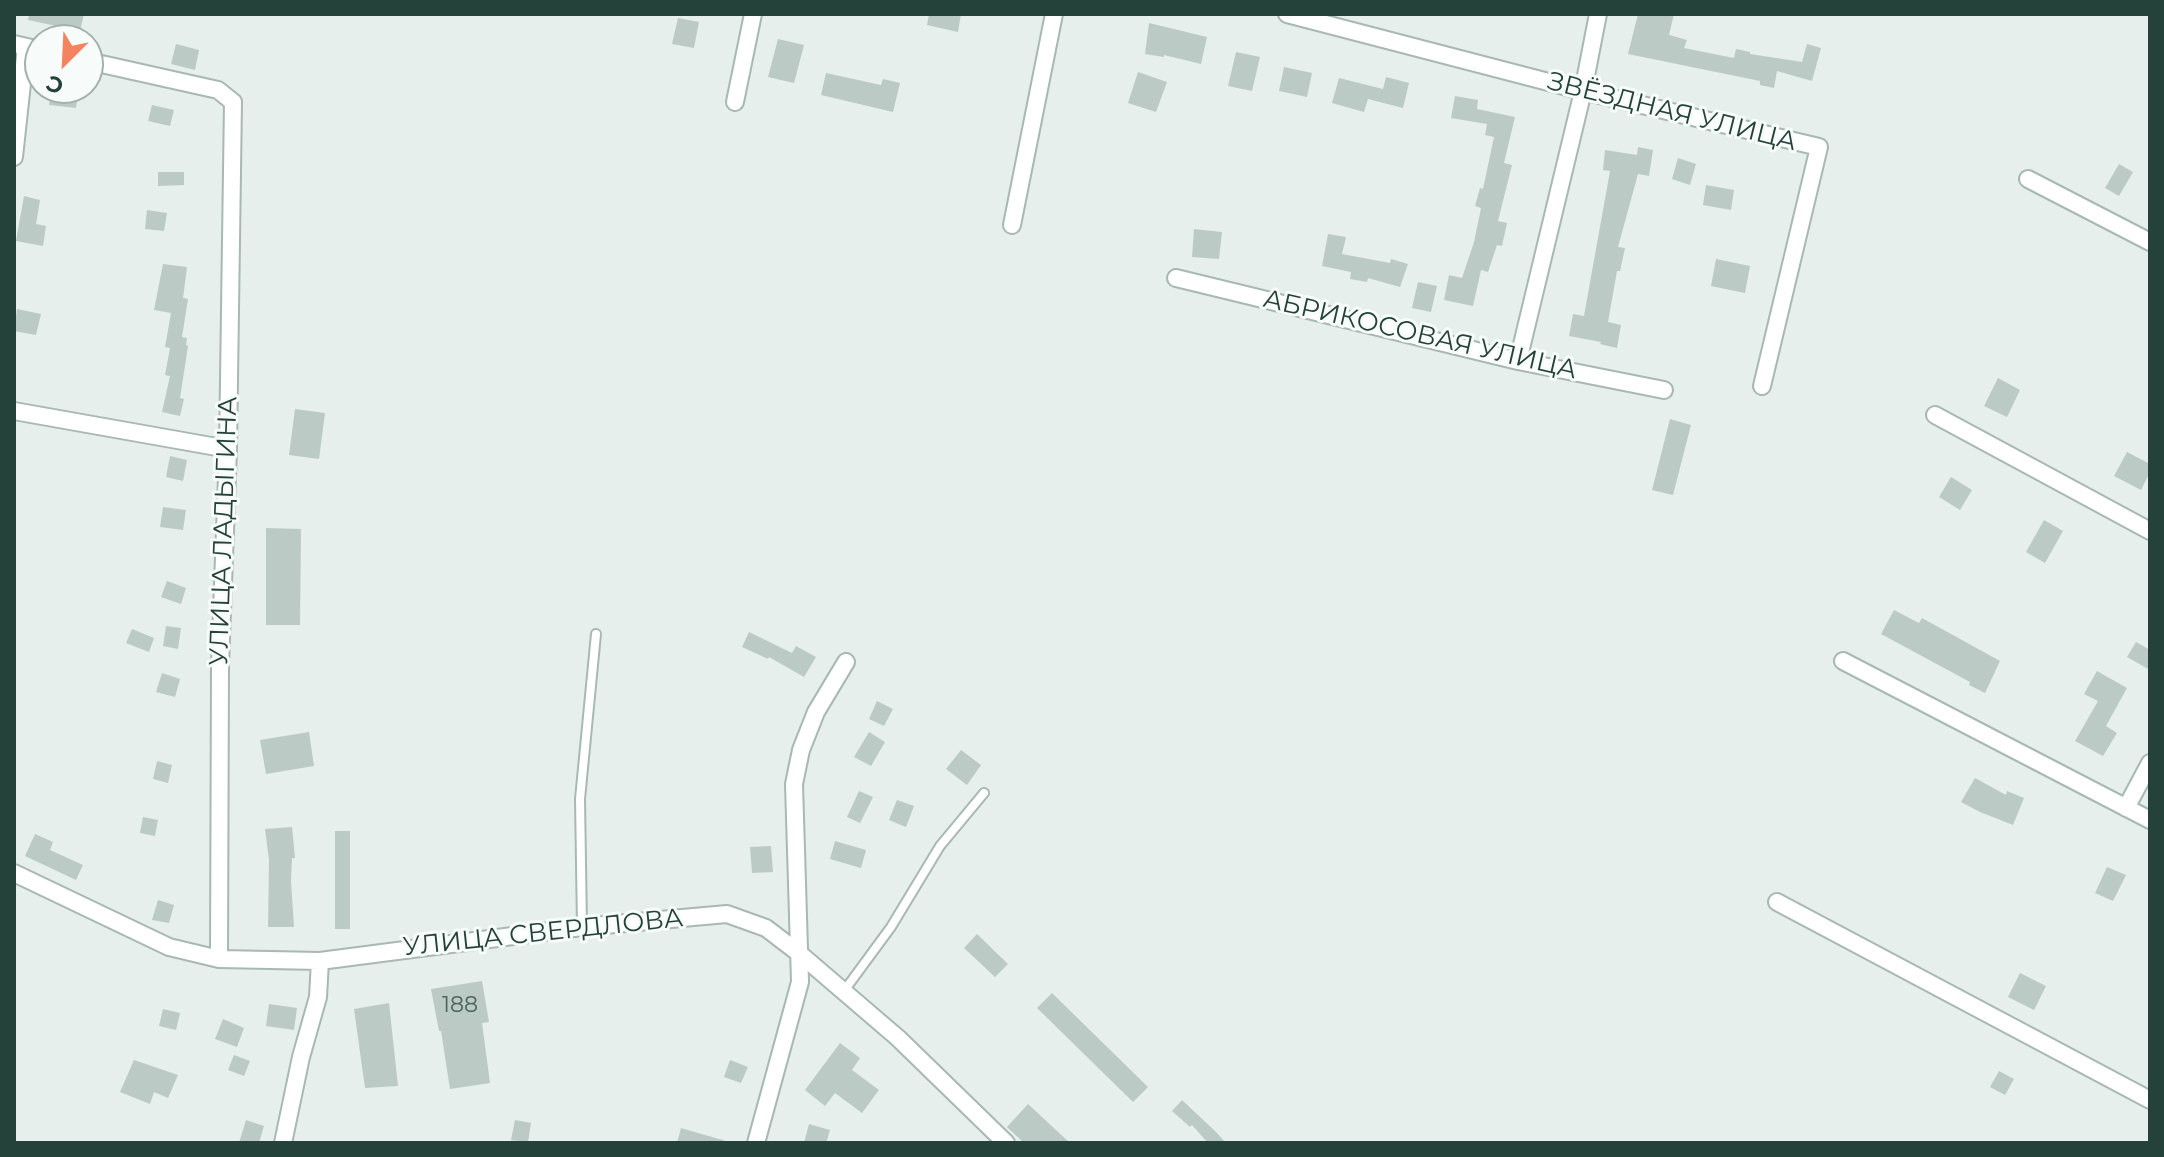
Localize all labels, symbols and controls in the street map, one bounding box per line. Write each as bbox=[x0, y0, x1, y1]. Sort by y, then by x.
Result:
north arrow bbox=[24, 24, 104, 104]
street label: ЗВЁЗДНАЯ УЛИЦА bbox=[1544, 66, 1800, 158]
text: С bbox=[42, 69, 68, 100]
street label: АБРИКОСОВАЯ УЛИЦА bbox=[1260, 284, 1580, 386]
street label: УЛИЦА ЛАДЫГИНА bbox=[204, 396, 244, 666]
street label: УЛИЦА СВЕРДЛОВА bbox=[402, 903, 684, 963]
house number: 188 bbox=[442, 993, 478, 1019]

